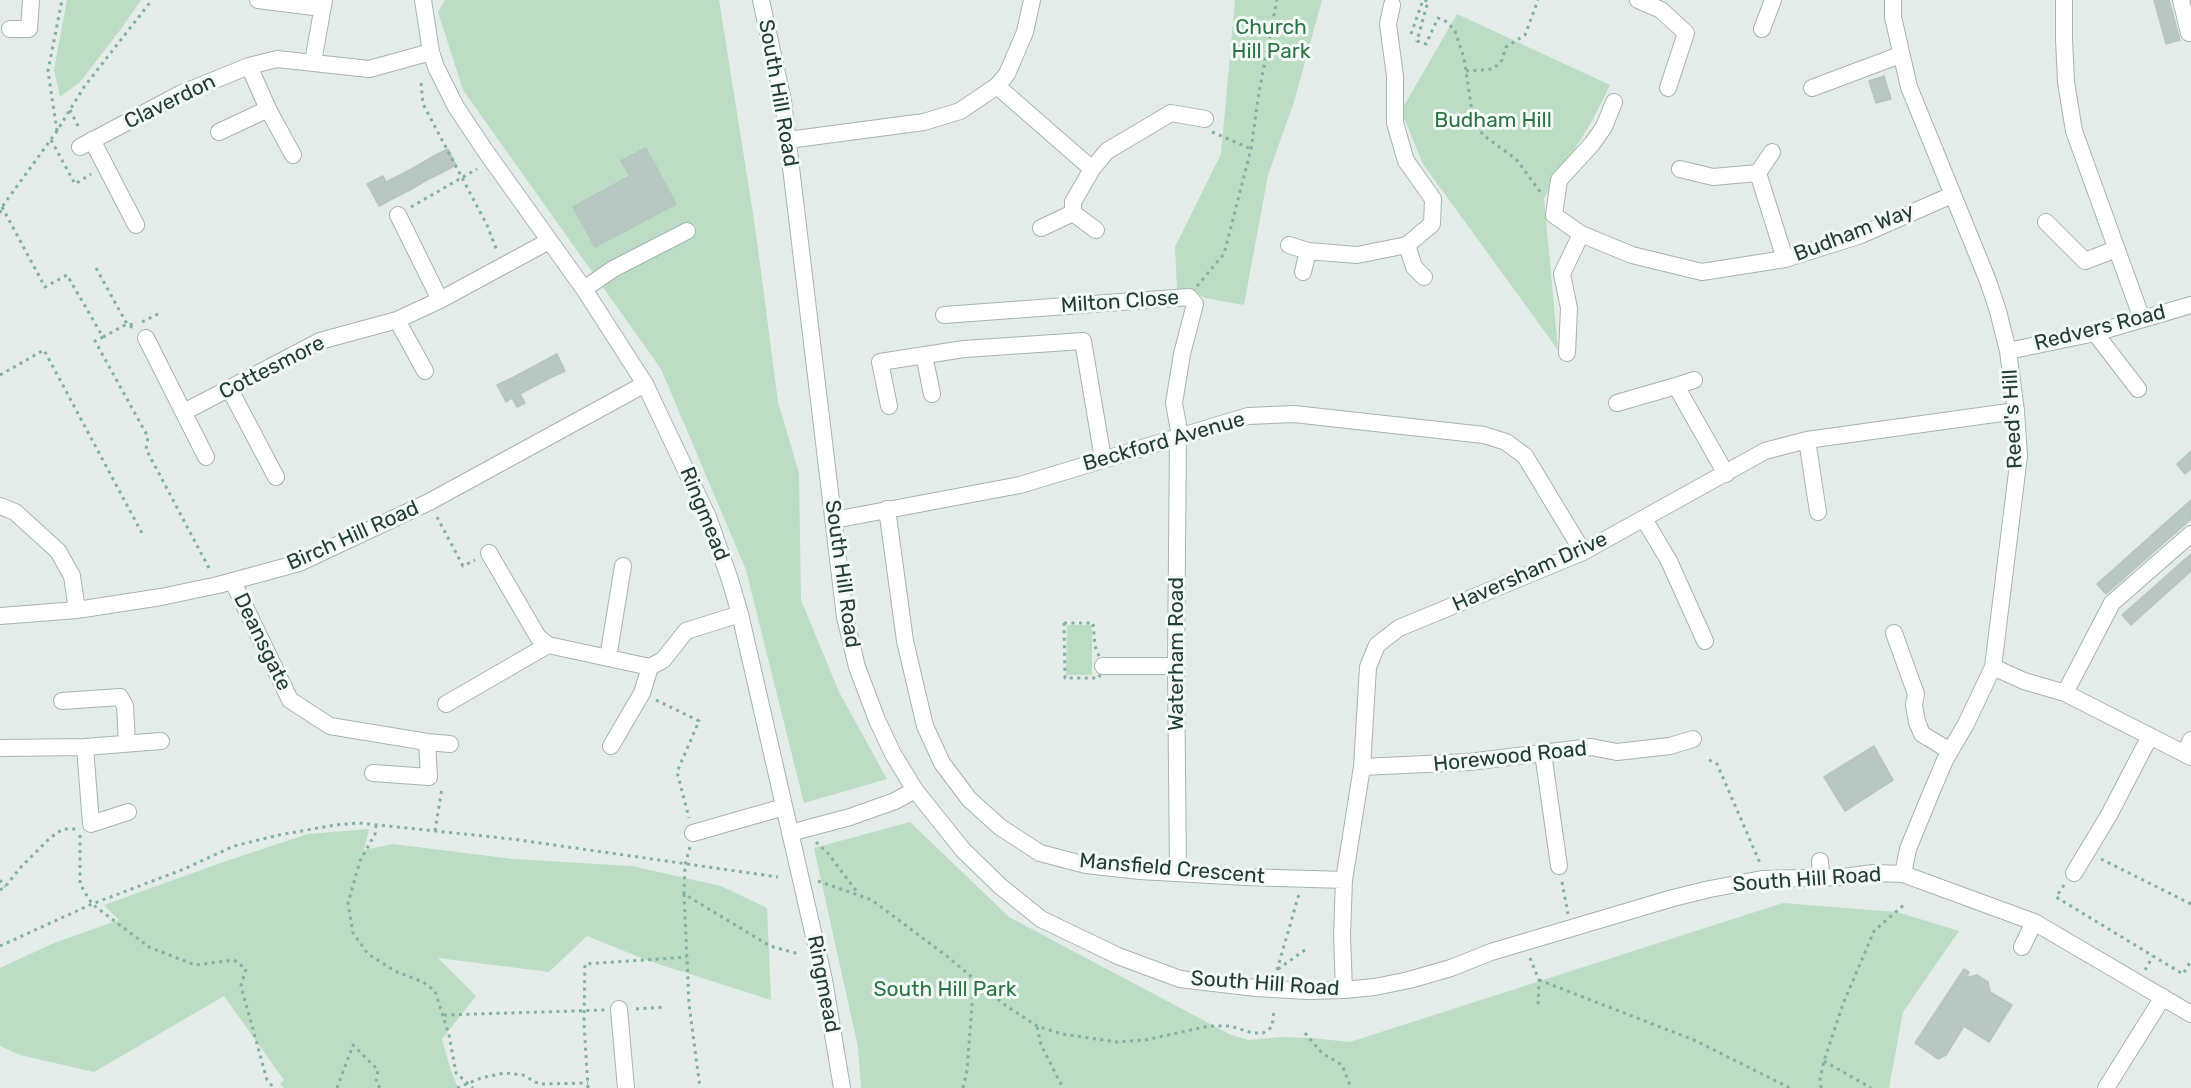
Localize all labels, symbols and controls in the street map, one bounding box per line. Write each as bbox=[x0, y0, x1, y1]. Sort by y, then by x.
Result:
park label: Church Hill Park bbox=[1231, 15, 1311, 65]
street label: South Hill Road bbox=[753, 17, 803, 169]
street label: Claverdon bbox=[120, 69, 220, 135]
park label: Budham Hill bbox=[1434, 108, 1552, 134]
street label: Budham Way bbox=[1790, 199, 1918, 267]
street label: Milton Close bbox=[1060, 285, 1180, 319]
street label: Redvers Road bbox=[2032, 300, 2168, 356]
street label: Cottesmore bbox=[215, 331, 329, 405]
street label: Reed's Hill bbox=[1998, 368, 2028, 470]
street label: Beckford Avenue bbox=[1080, 407, 1248, 477]
street label: Ringmead bbox=[674, 464, 734, 564]
street label: Birch Hill Road bbox=[283, 496, 423, 576]
street label: South Hill Road bbox=[819, 498, 865, 650]
street label: Haversham Drive bbox=[1449, 527, 1611, 617]
street label: Waterham Road bbox=[1164, 577, 1190, 731]
street label: Deansgate bbox=[228, 589, 296, 695]
street label: Horewood Road bbox=[1432, 736, 1588, 778]
street label: Mansfield Crescent bbox=[1078, 848, 1266, 890]
street label: South Hill Road bbox=[1732, 862, 1882, 898]
street label: Ringmead bbox=[801, 933, 845, 1035]
street label: South Hill Road bbox=[1190, 966, 1340, 1002]
park label: South Hill Park bbox=[873, 977, 1017, 1003]

